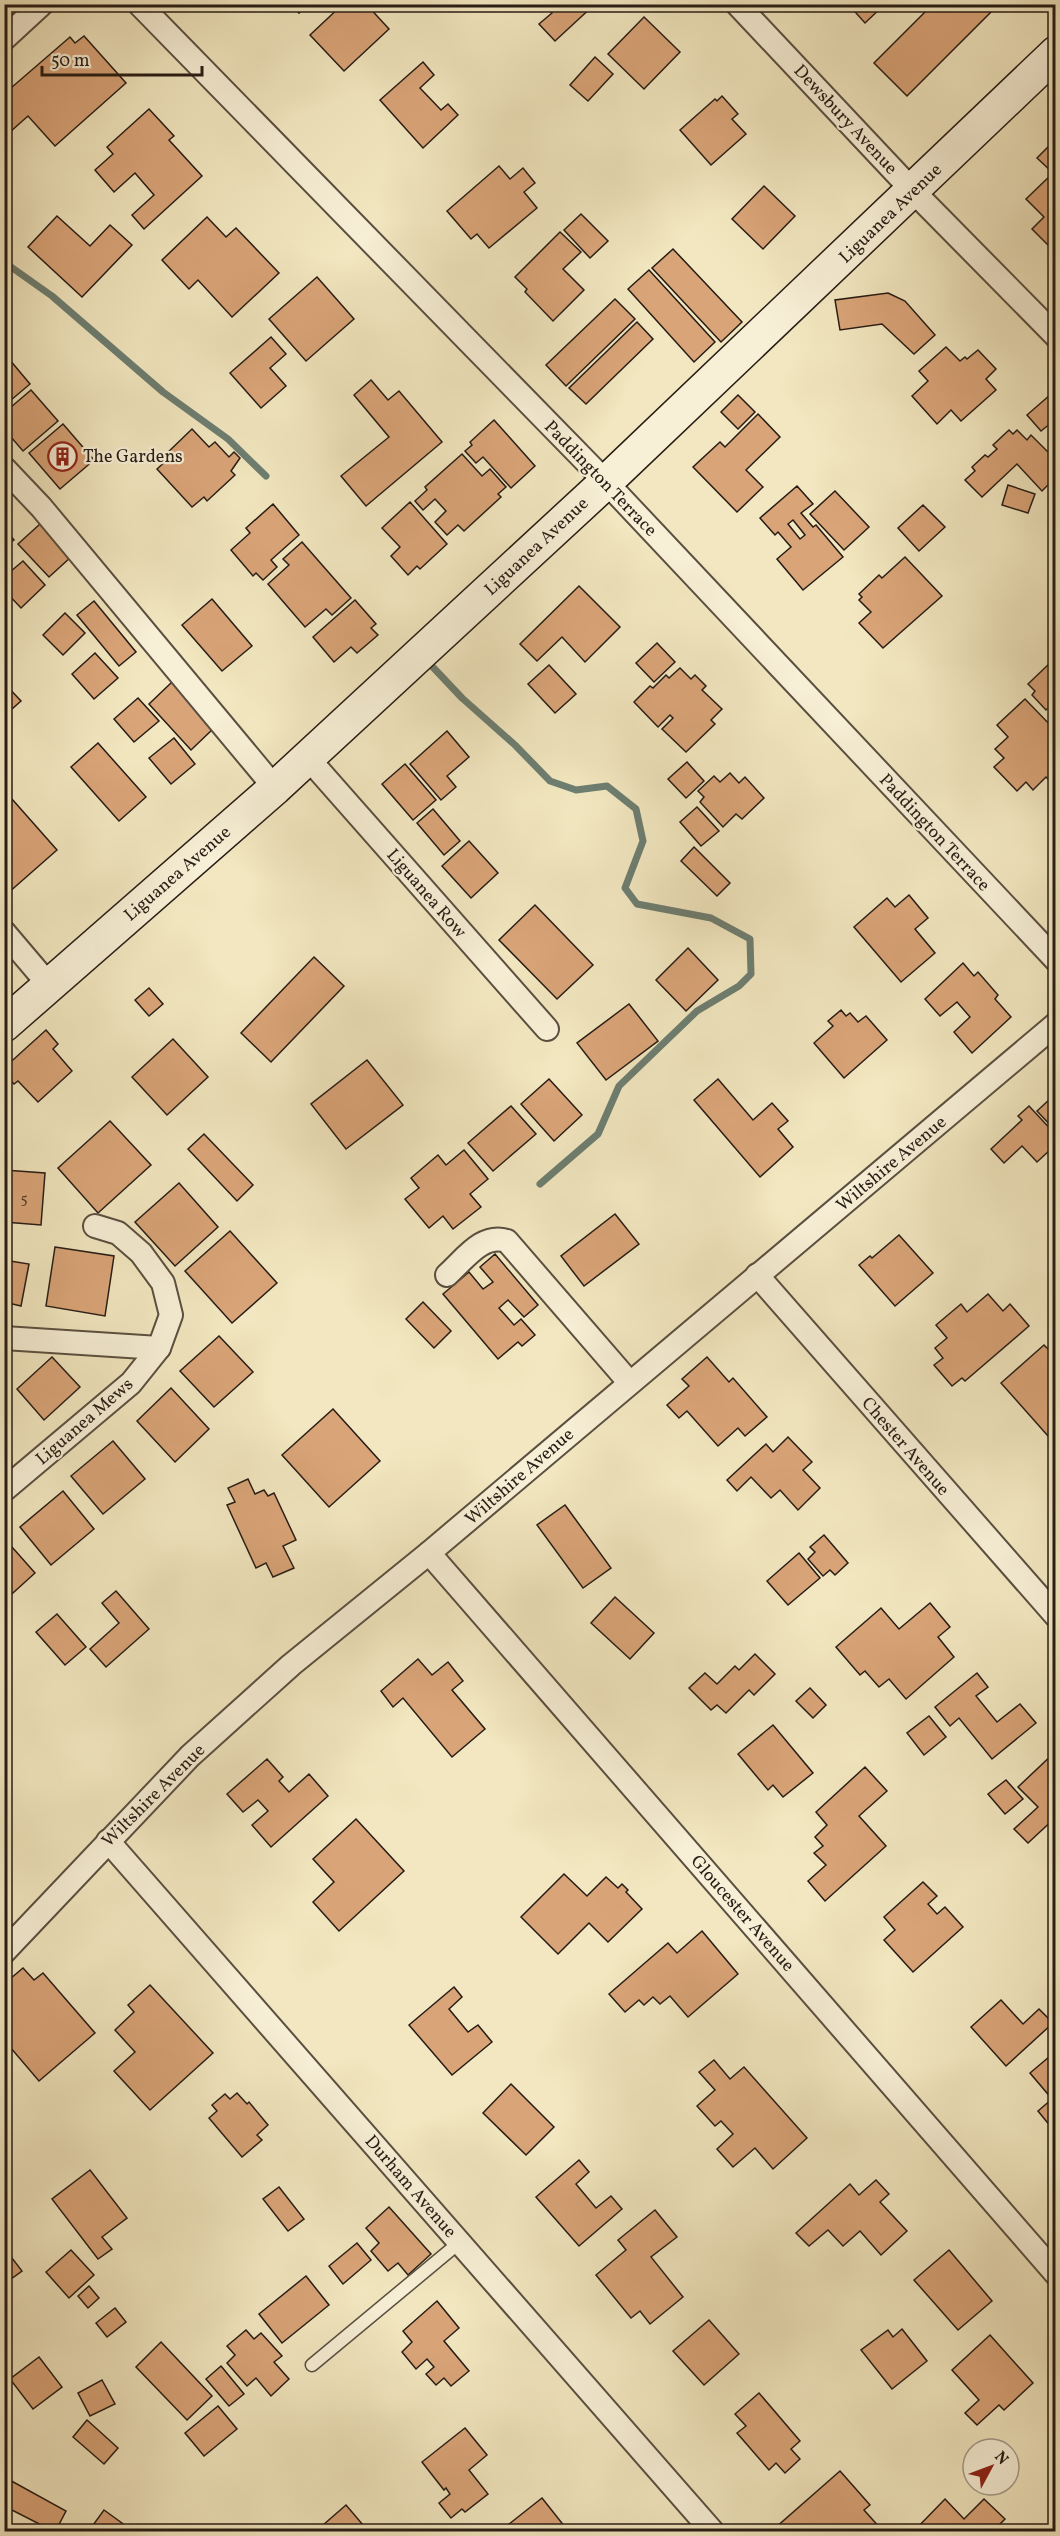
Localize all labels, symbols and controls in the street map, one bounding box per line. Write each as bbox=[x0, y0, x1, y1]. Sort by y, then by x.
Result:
scale bar bbox=[42, 39, 202, 77]
text: 50 m bbox=[51, 49, 90, 74]
street label: Dewsbury Avenue bbox=[787, 59, 903, 181]
street label: Liguanea Avenue bbox=[834, 158, 948, 270]
street label: Paddington Terrace bbox=[538, 415, 662, 543]
building icon: The Gardens bbox=[46, 440, 78, 472]
place label: The Gardens bbox=[83, 445, 183, 470]
street label: Liguanea Avenue bbox=[479, 492, 595, 602]
street label: Paddington Terrace bbox=[873, 769, 995, 898]
street label: Liguanea Avenue bbox=[119, 821, 237, 928]
street label: Liguanea Row bbox=[380, 844, 472, 944]
street label: Wiltshire Avenue bbox=[831, 1111, 952, 1218]
house number: 5 bbox=[20, 1189, 28, 1210]
street label: Liguanea Mews bbox=[31, 1373, 139, 1472]
street label: Chester Avenue bbox=[855, 1392, 955, 1502]
street label: Wiltshire Avenue bbox=[460, 1423, 580, 1532]
street label: Wiltshire Avenue bbox=[97, 1739, 211, 1853]
street label: Gloucester Avenue bbox=[684, 1850, 800, 1978]
street label: Durham Avenue bbox=[358, 2130, 462, 2244]
north arrow bbox=[961, 2437, 1021, 2497]
text: N bbox=[989, 2447, 1013, 2470]

